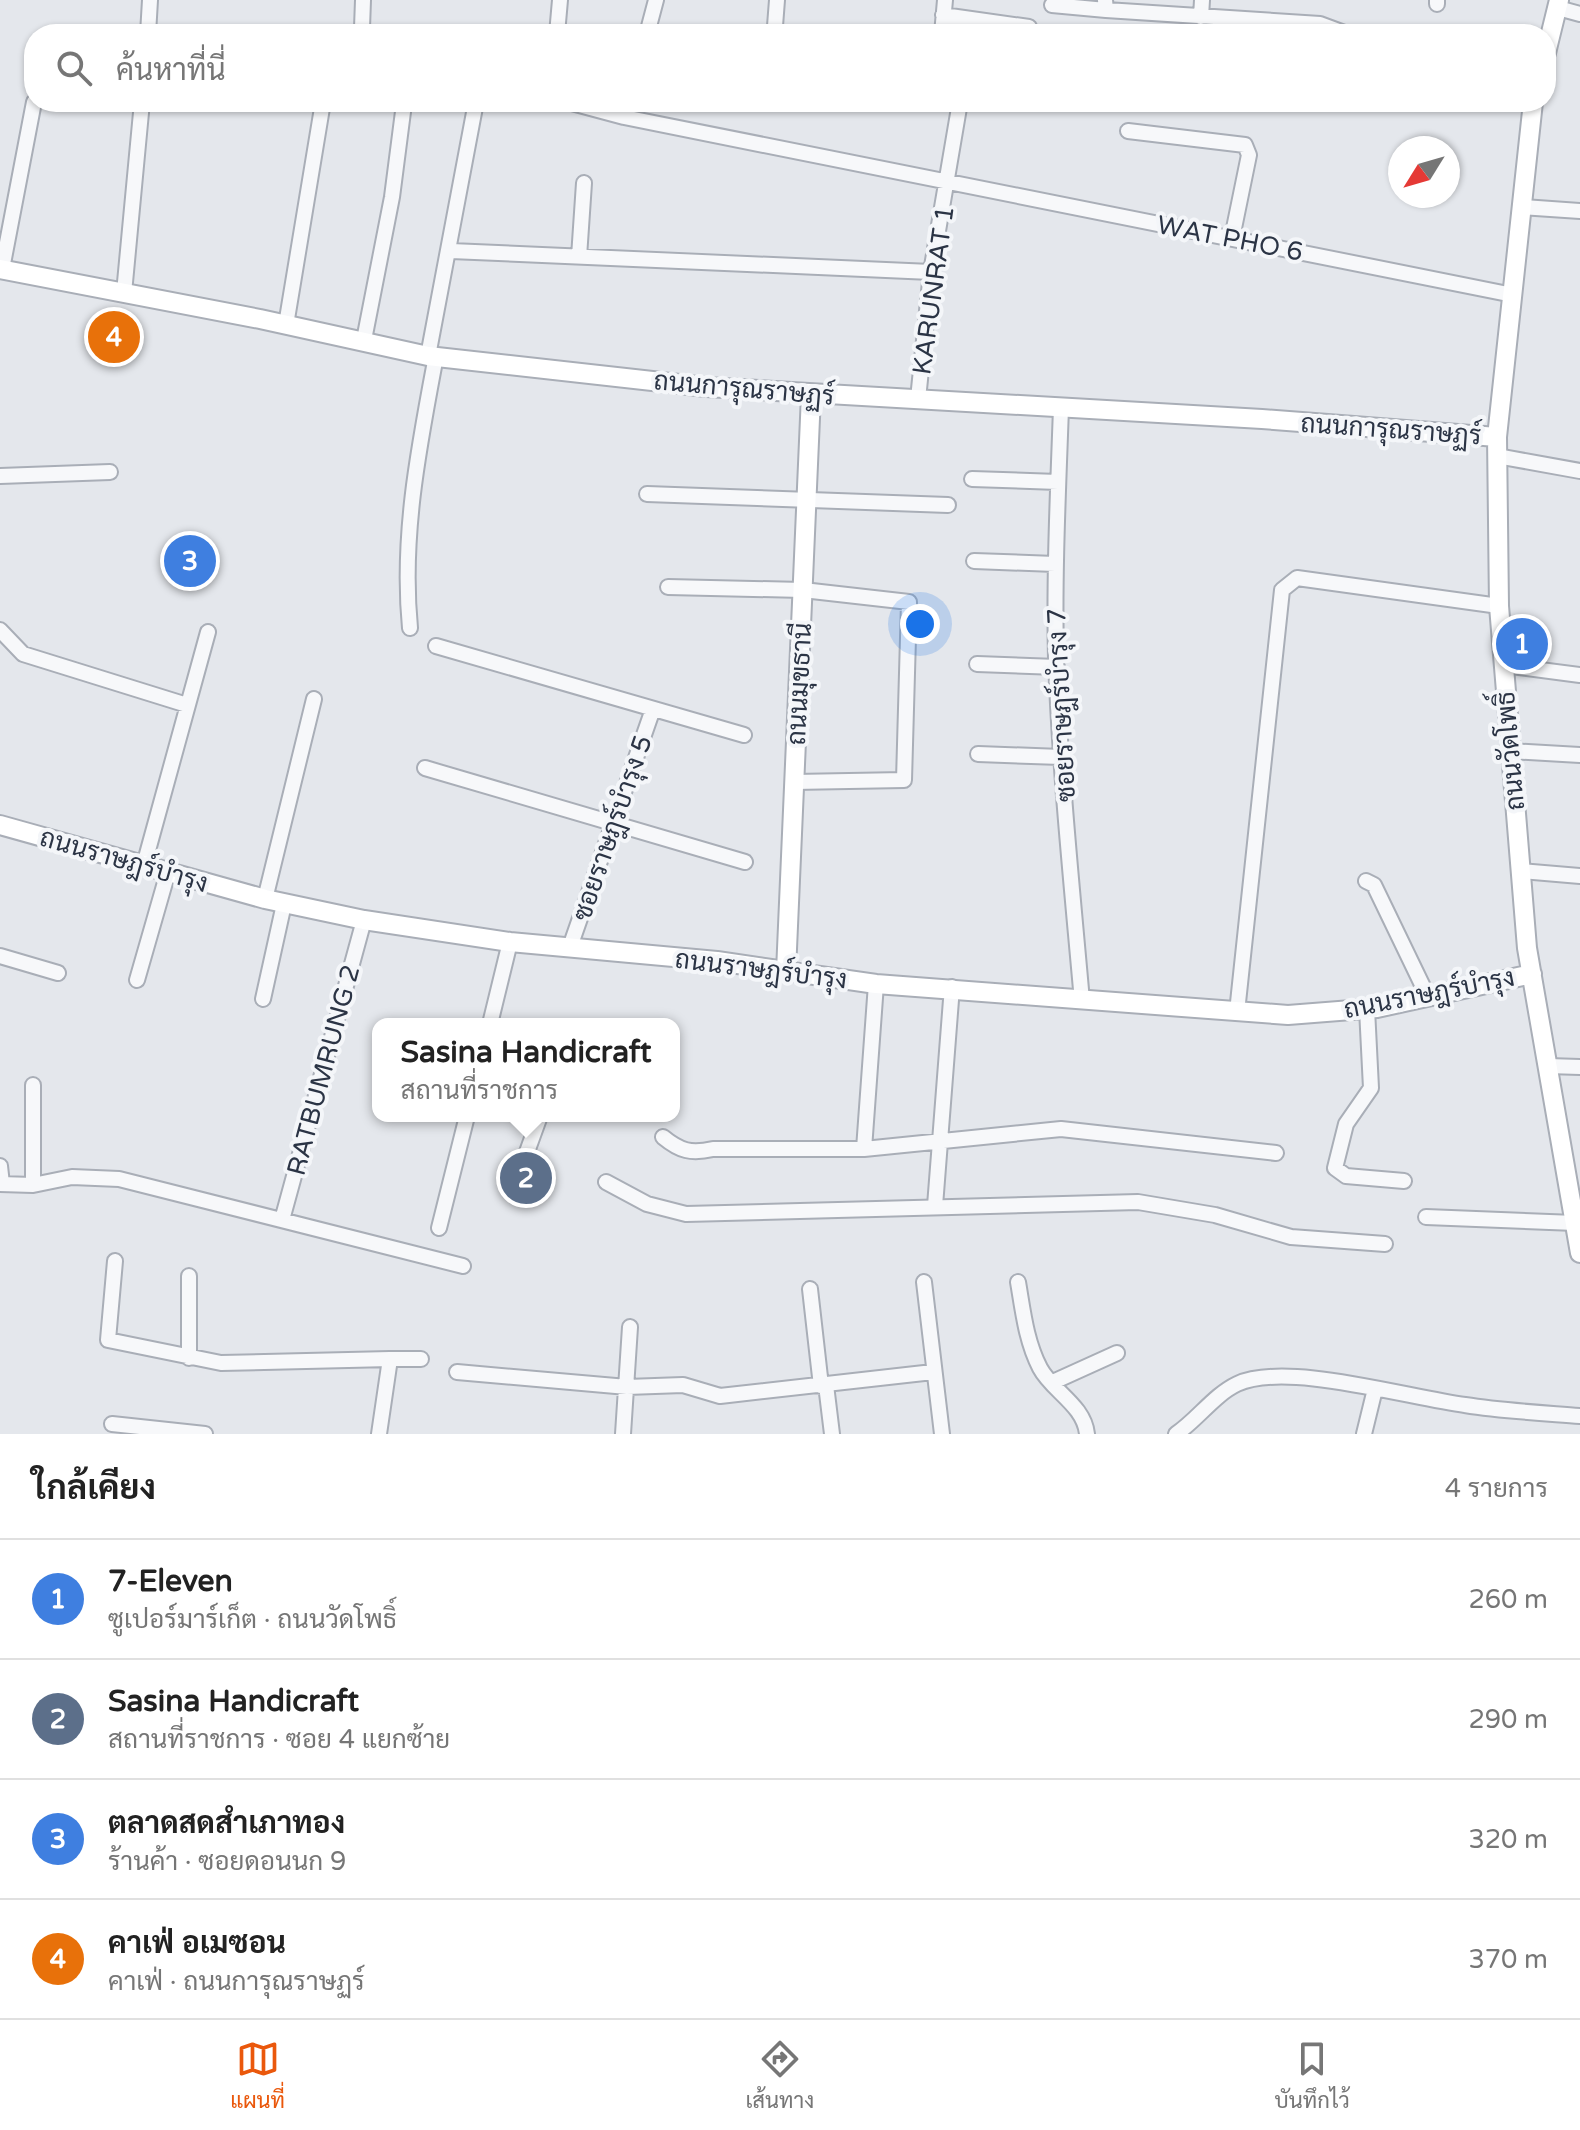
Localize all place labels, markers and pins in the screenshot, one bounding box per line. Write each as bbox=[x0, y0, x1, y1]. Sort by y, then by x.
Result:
pin: 4 bbox=[88, 307, 140, 367]
pin: 3 bbox=[164, 531, 216, 591]
pin: 1 bbox=[1496, 614, 1548, 674]
pin: 2 bbox=[500, 1148, 552, 1208]

